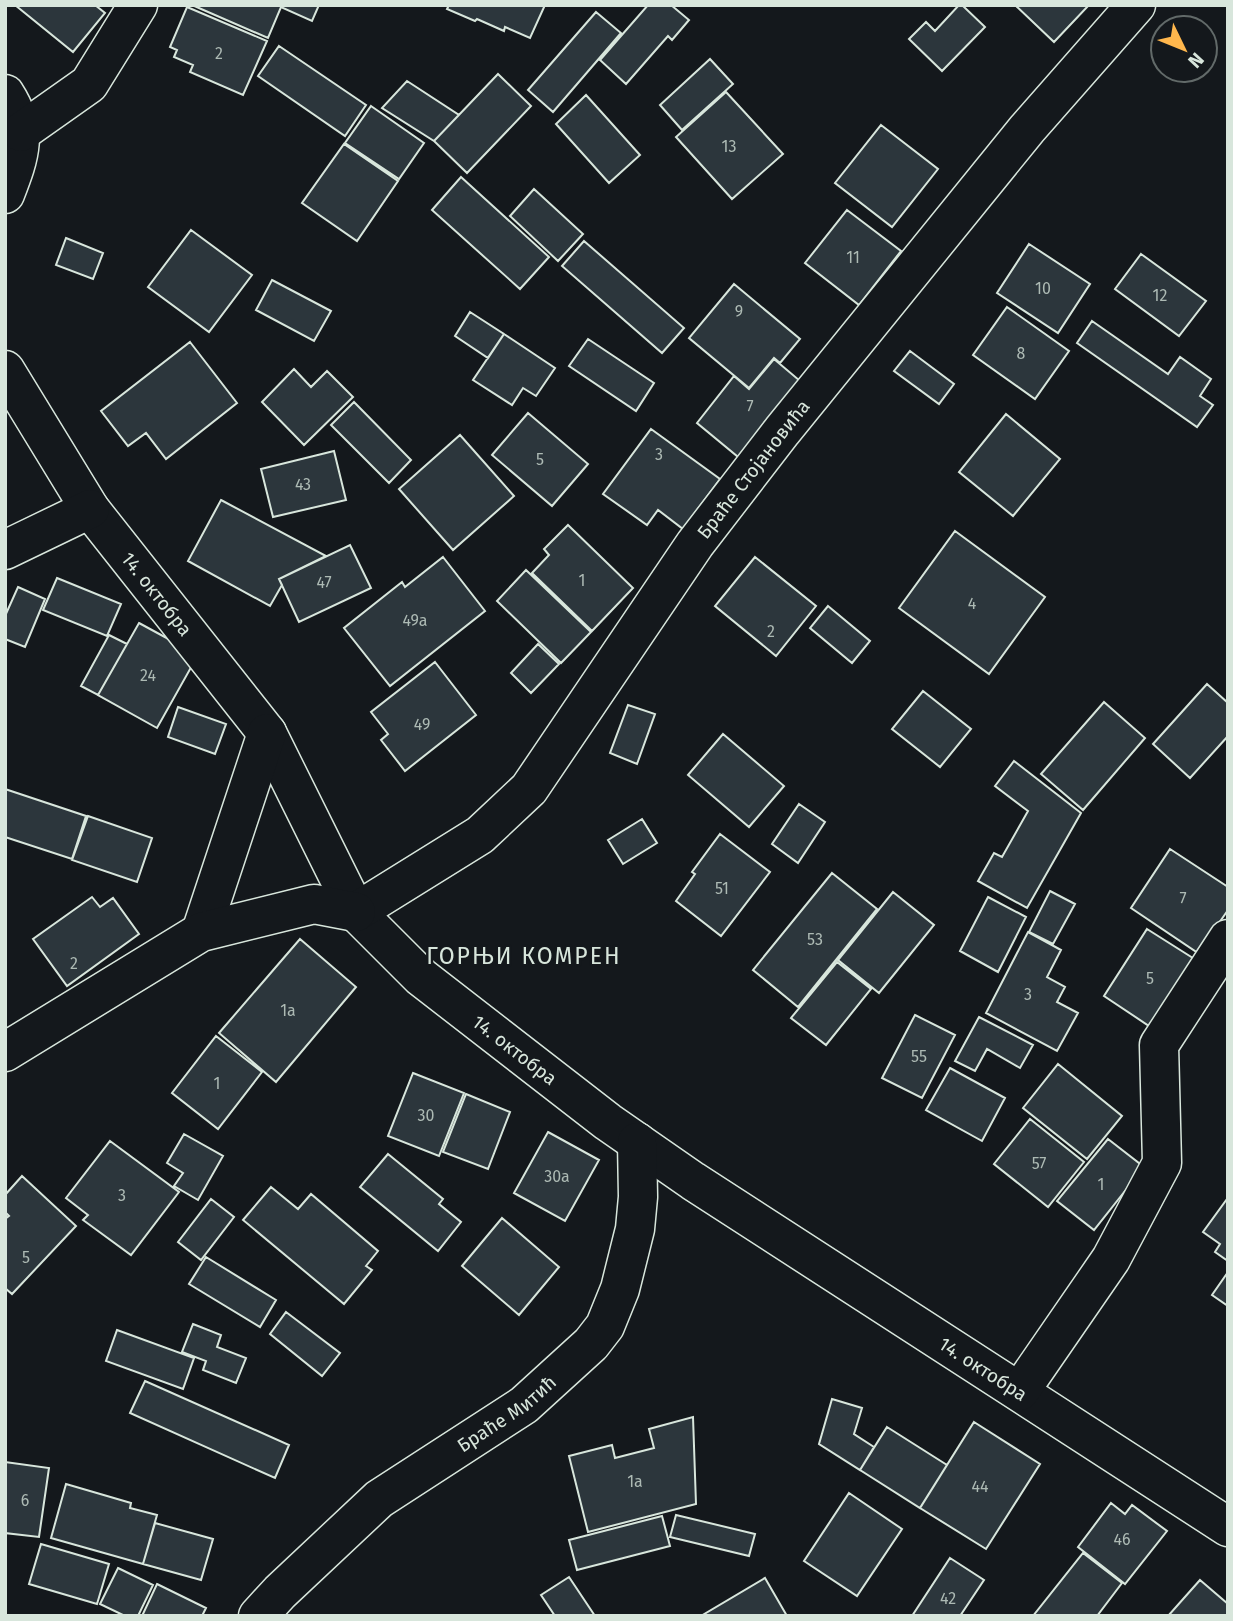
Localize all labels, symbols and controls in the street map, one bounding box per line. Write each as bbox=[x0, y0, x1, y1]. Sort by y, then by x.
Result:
north arrow bbox=[1149, 14, 1219, 84]
house number: 2 bbox=[215, 44, 223, 63]
text: N bbox=[1183, 48, 1209, 73]
house number: 13 bbox=[722, 137, 736, 156]
house number: 11 bbox=[846, 248, 860, 267]
house number: 10 bbox=[1035, 279, 1051, 298]
house number: 12 bbox=[1153, 286, 1167, 305]
house number: 9 bbox=[735, 302, 743, 321]
house number: 8 bbox=[1017, 344, 1026, 363]
street label: Браће Стојановића bbox=[692, 395, 815, 543]
house number: 7 bbox=[746, 397, 754, 416]
house number: 3 bbox=[655, 445, 663, 464]
house number: 5 bbox=[536, 450, 544, 469]
house number: 43 bbox=[295, 475, 311, 494]
street label: 14. октобра bbox=[116, 547, 197, 641]
house number: 1 bbox=[579, 571, 585, 590]
house number: 47 bbox=[316, 573, 332, 592]
house number: 4 bbox=[968, 594, 977, 613]
house number: 49a bbox=[402, 611, 428, 630]
house number: 2 bbox=[767, 622, 775, 641]
house number: 24 bbox=[140, 666, 156, 685]
house number: 49 bbox=[414, 715, 430, 734]
house number: 51 bbox=[715, 879, 729, 898]
house number: 7 bbox=[1179, 889, 1187, 908]
house number: 53 bbox=[807, 930, 823, 949]
district label: ГОРЊИ КОМРЕН bbox=[426, 942, 622, 970]
house number: 2 bbox=[70, 954, 78, 973]
house number: 5 bbox=[1146, 969, 1154, 988]
house number: 3 bbox=[1024, 985, 1032, 1004]
house number: 1a bbox=[280, 1001, 296, 1020]
street label: 14. октобра bbox=[468, 1010, 561, 1090]
house number: 55 bbox=[911, 1047, 927, 1066]
house number: 1 bbox=[214, 1074, 220, 1093]
house number: 30 bbox=[418, 1106, 435, 1125]
house number: 57 bbox=[1032, 1154, 1046, 1173]
house number: 30a bbox=[544, 1167, 570, 1186]
house number: 1 bbox=[1098, 1175, 1104, 1194]
house number: 3 bbox=[118, 1186, 126, 1205]
house number: 5 bbox=[22, 1248, 30, 1267]
street label: 14. октобра bbox=[934, 1332, 1031, 1406]
street label: Браће Митић bbox=[453, 1371, 561, 1457]
house number: 1a bbox=[627, 1472, 643, 1491]
house number: 44 bbox=[971, 1477, 989, 1496]
house number: 6 bbox=[21, 1491, 29, 1510]
house number: 46 bbox=[1113, 1530, 1131, 1549]
house number: 42 bbox=[940, 1589, 956, 1608]

